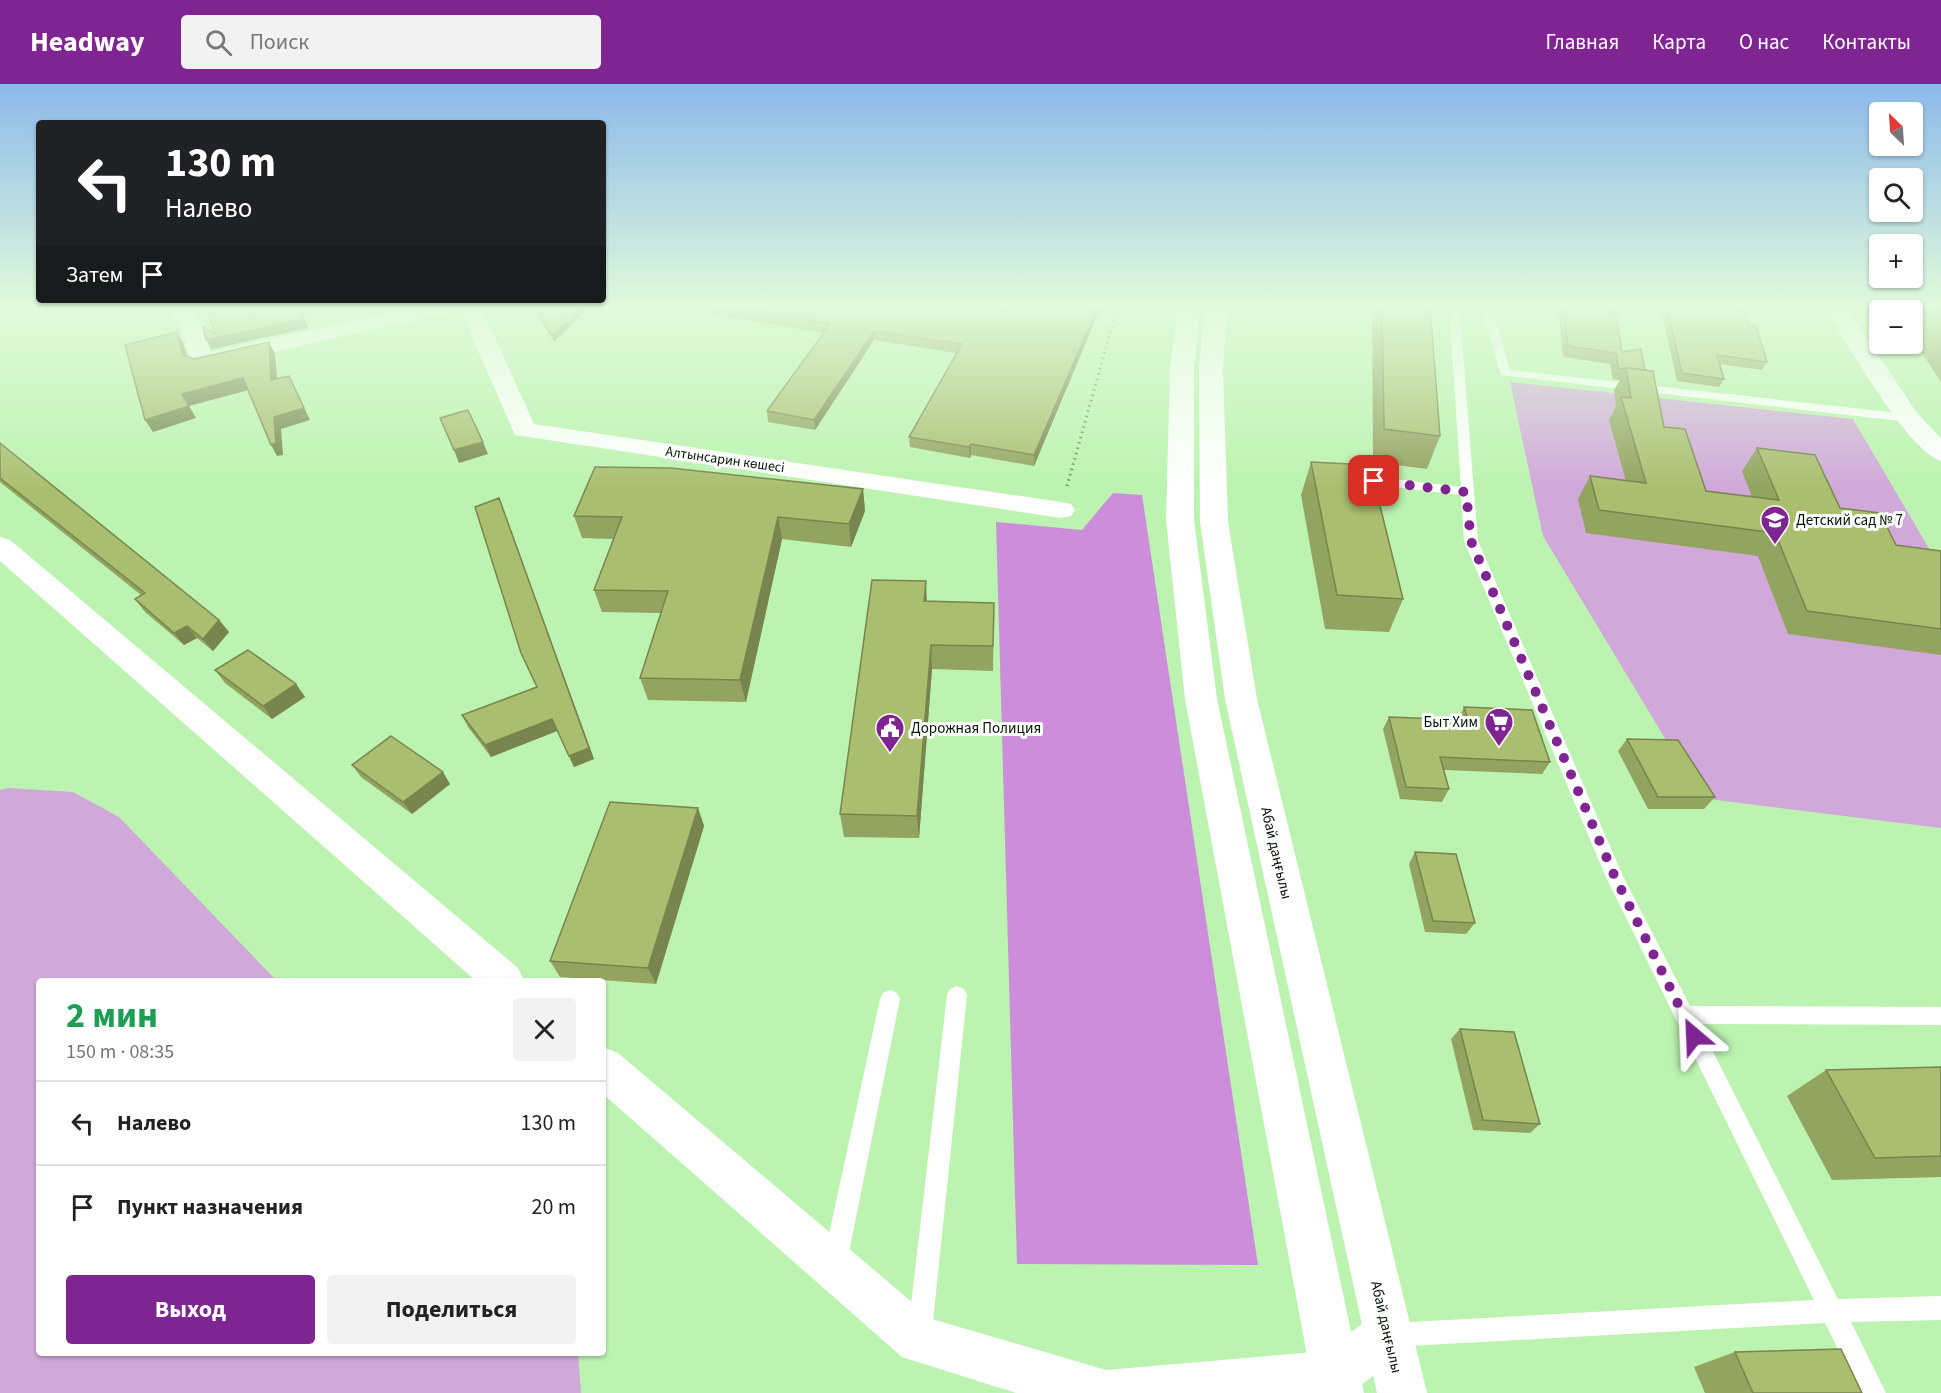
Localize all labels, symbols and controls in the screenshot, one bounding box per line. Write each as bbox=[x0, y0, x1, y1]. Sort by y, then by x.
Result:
search box bbox=[181, 15, 601, 69]
text: Headway bbox=[30, 22, 145, 62]
icon: search bbox=[202, 26, 235, 59]
text: Поиск bbox=[250, 26, 309, 58]
text: Главная bbox=[1546, 27, 1619, 57]
text: Карта bbox=[1652, 27, 1706, 57]
text: О нас bbox=[1739, 27, 1789, 57]
text: Контакты bbox=[1822, 27, 1911, 57]
north arrow bbox=[1869, 102, 1923, 156]
map controls bbox=[1869, 102, 1923, 354]
text: 130 m bbox=[165, 133, 276, 193]
icon: left bbox=[66, 144, 144, 222]
button: search bbox=[1869, 168, 1923, 222]
text: Налево bbox=[165, 189, 252, 228]
button: + bbox=[1869, 234, 1923, 288]
icon: arrive bbox=[136, 258, 169, 291]
text: Затем bbox=[66, 259, 124, 291]
button: − bbox=[1869, 300, 1923, 354]
street label: Алтынсарин көшесі bbox=[664, 442, 786, 478]
pin bbox=[1348, 455, 1399, 506]
icon: arrive bbox=[1357, 464, 1390, 497]
school or university icon: Детский сад № 7 bbox=[1759, 504, 1791, 546]
place label: Детский сад № 7 bbox=[1796, 510, 1903, 531]
supermarket icon: Быт Хим bbox=[1483, 706, 1515, 748]
public building icon: Дорожная Полиция bbox=[874, 712, 906, 754]
place label: Быт Хим bbox=[1424, 712, 1478, 733]
place label: Дорожная Полиция bbox=[911, 718, 1041, 739]
street label: Абай даңғылы bbox=[1255, 805, 1297, 901]
text: 2 мин bbox=[66, 990, 158, 1041]
button: close bbox=[513, 998, 576, 1061]
position arrow bbox=[1662, 1004, 1726, 1068]
text: 150 m · 08:35 bbox=[66, 1038, 174, 1066]
icon: left bbox=[66, 1107, 99, 1140]
text: Налево bbox=[117, 1107, 191, 1139]
text: 130 m bbox=[521, 1107, 576, 1139]
icon: arrive bbox=[66, 1191, 99, 1224]
text: Пункт назначения bbox=[117, 1191, 303, 1223]
text: 20 m bbox=[531, 1191, 576, 1223]
button: Выход bbox=[66, 1275, 315, 1344]
button: Поделиться bbox=[327, 1275, 576, 1344]
street label: Абай даңғылы bbox=[1365, 1279, 1407, 1375]

